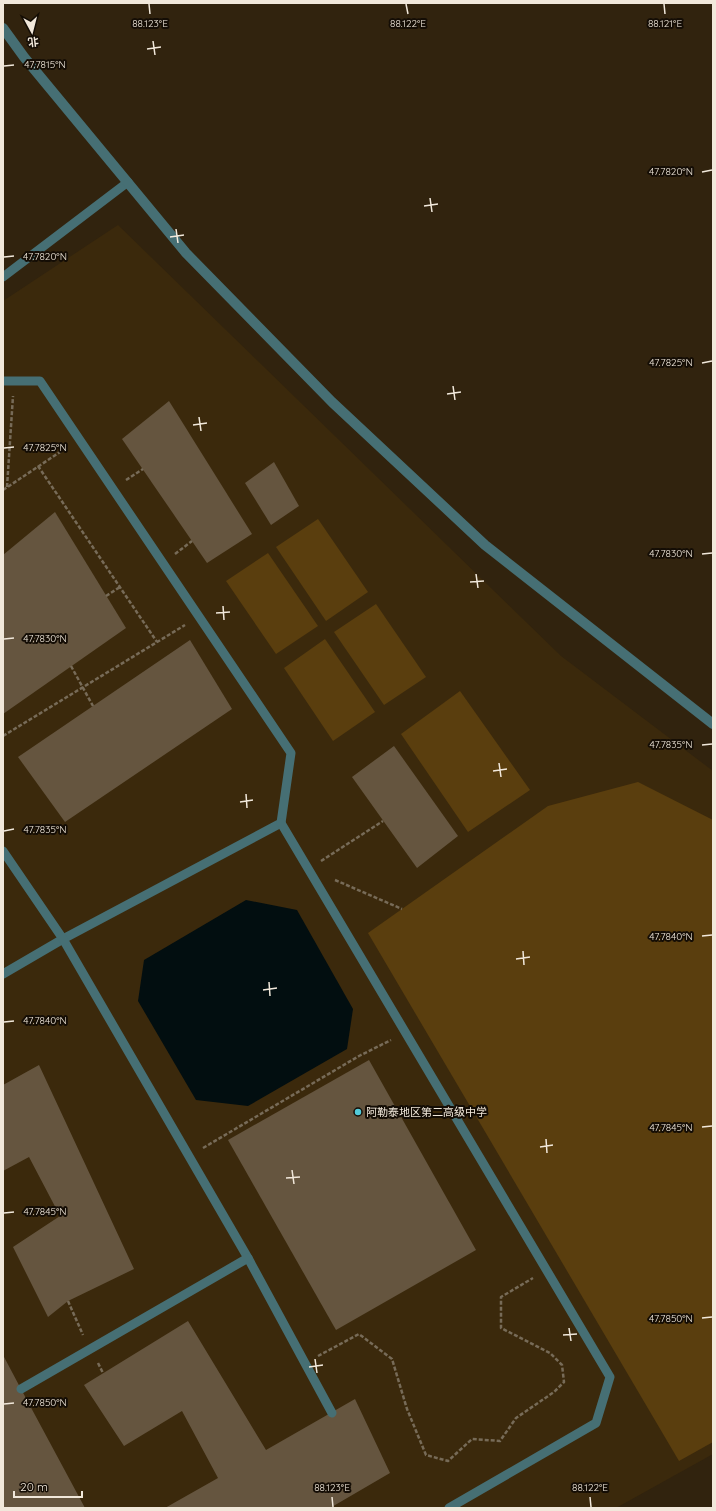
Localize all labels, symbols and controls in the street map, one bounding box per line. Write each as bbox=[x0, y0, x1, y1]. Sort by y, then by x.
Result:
north arrow bbox=[12, 12, 52, 52]
text: 88.123°E bbox=[132, 17, 168, 30]
text: 88.122°E bbox=[390, 17, 426, 30]
text: 88.121°E bbox=[648, 17, 682, 30]
text: 北 bbox=[27, 34, 40, 50]
text: 47.7815°N bbox=[24, 58, 66, 71]
text: 47.7820°N bbox=[649, 165, 693, 178]
text: 47.7820°N bbox=[23, 250, 67, 263]
text: 47.7825°N bbox=[649, 356, 693, 369]
text: 47.7825°N bbox=[23, 441, 67, 454]
text: 47.7830°N bbox=[649, 547, 693, 560]
text: 47.7830°N bbox=[23, 632, 67, 645]
text: 47.7835°N bbox=[649, 738, 693, 751]
text: 47.7835°N bbox=[23, 823, 67, 836]
text: 47.7840°N bbox=[649, 930, 693, 943]
text: 47.7840°N bbox=[23, 1014, 67, 1027]
place label: 阿勒泰地区第二高级中学 bbox=[366, 1105, 487, 1119]
marker: 阿勒泰地区第二高级中学 bbox=[353, 1107, 363, 1117]
text: 47.7845°N bbox=[649, 1121, 693, 1134]
text: 47.7845°N bbox=[23, 1205, 67, 1218]
text: 47.7850°N bbox=[649, 1312, 693, 1325]
text: 47.7850°N bbox=[23, 1396, 67, 1409]
scale bar bbox=[14, 1473, 82, 1499]
text: 20 m bbox=[20, 1479, 48, 1494]
text: 88.123°E bbox=[314, 1481, 350, 1494]
text: 88.122°E bbox=[572, 1481, 608, 1494]

